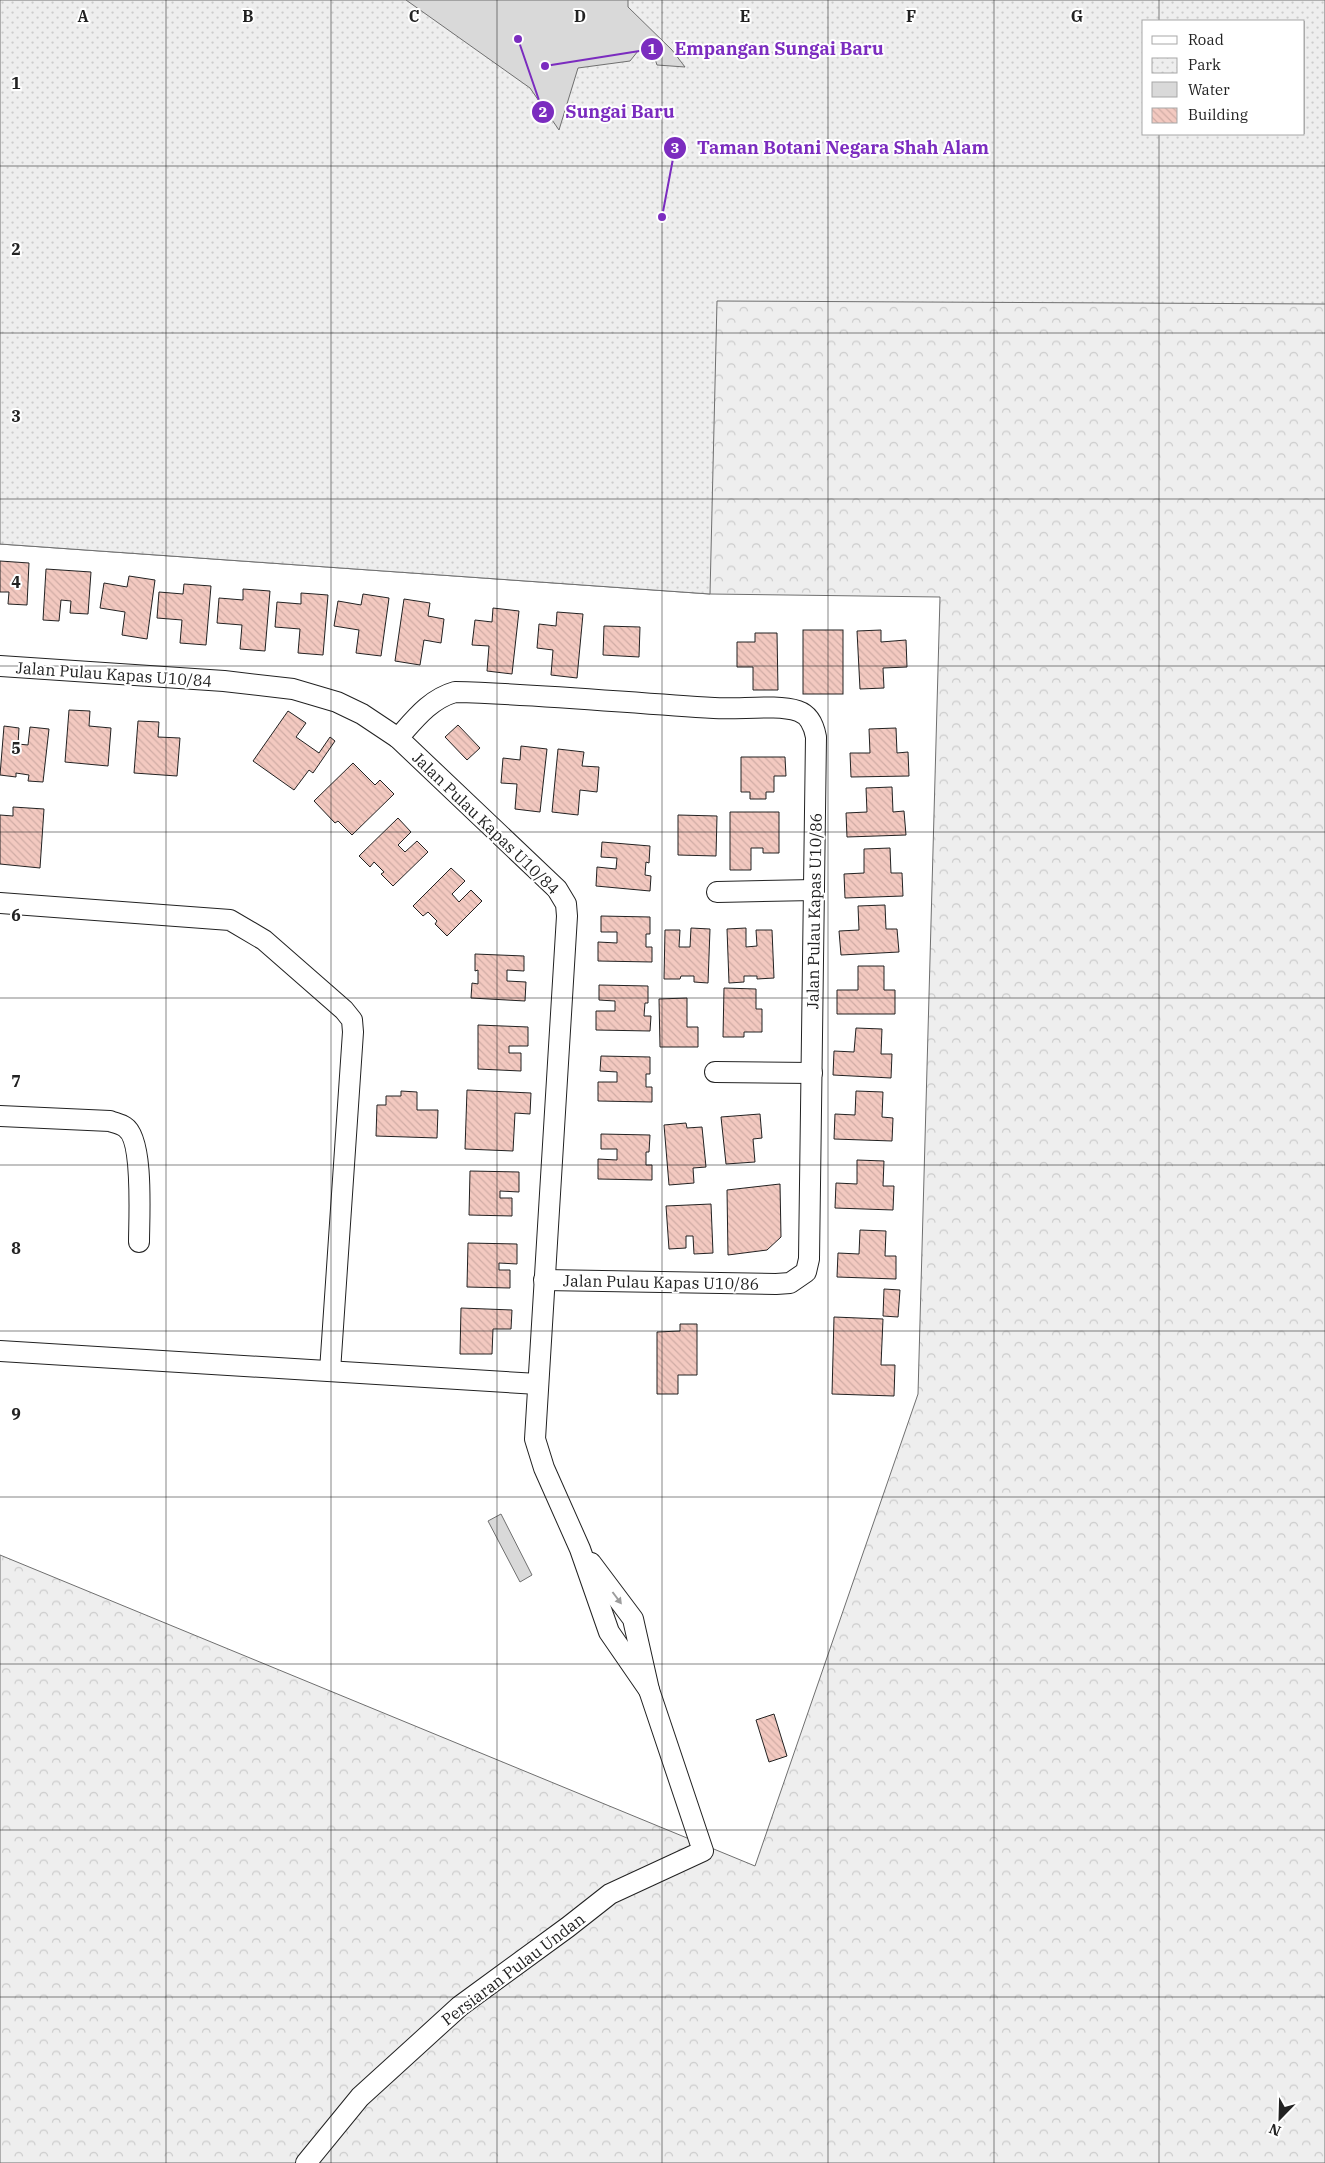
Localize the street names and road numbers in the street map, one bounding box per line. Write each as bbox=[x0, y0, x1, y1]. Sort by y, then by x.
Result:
street label: Jalan Pulau Kapas U10/84 bbox=[15, 657, 213, 691]
street label: Jalan Pulau Kapas U10/84 bbox=[408, 748, 564, 898]
street label: Jalan Pulau Kapas U10/86 bbox=[802, 813, 826, 1009]
street label: Jalan Pulau Kapas U10/86 bbox=[563, 1270, 759, 1294]
street label: Persiaran Pulau Undan bbox=[437, 1909, 589, 2029]

